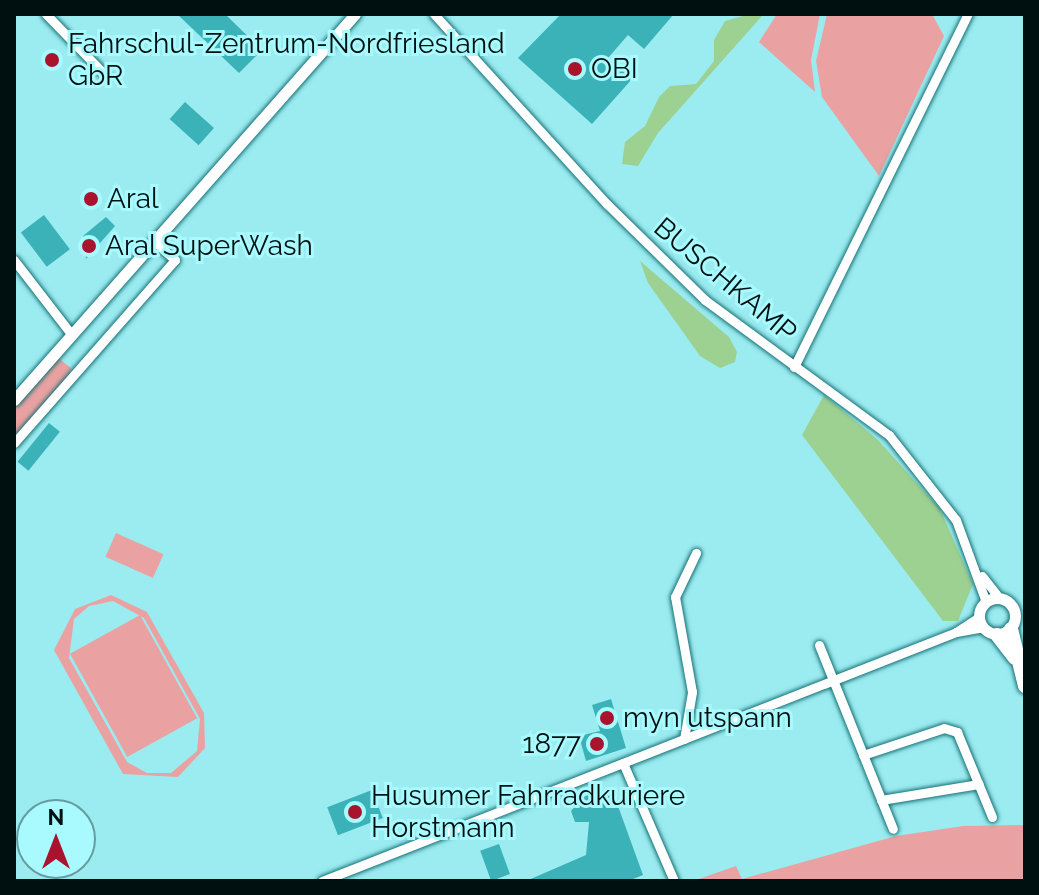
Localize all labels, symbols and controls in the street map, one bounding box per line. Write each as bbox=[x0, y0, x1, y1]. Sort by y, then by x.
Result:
place label: Fahrschul-Zentrum-Nordfriesland GbR bbox=[68, 27, 505, 93]
marker: Fahrschul-Zentrum-Nordfriesland GbR bbox=[43, 51, 61, 69]
place label: OBI bbox=[591, 52, 638, 86]
marker: OBI bbox=[566, 60, 584, 78]
place label: Aral bbox=[107, 182, 159, 216]
marker: Aral bbox=[82, 190, 100, 208]
street label: BUSCHKAMP bbox=[647, 211, 803, 349]
place label: Aral SuperWash bbox=[105, 229, 314, 263]
marker: Aral SuperWash bbox=[80, 237, 98, 255]
place label: myn utspann bbox=[623, 701, 792, 735]
marker: myn utspann bbox=[598, 709, 616, 727]
place label: 1877 bbox=[522, 727, 581, 761]
marker: 1877 bbox=[588, 735, 606, 753]
place label: Husumer Fahrradkuriere Horstmann bbox=[371, 779, 686, 845]
north arrow bbox=[16, 799, 96, 879]
marker: Husumer Fahrradkuriere Horstmann bbox=[346, 803, 364, 821]
text: N bbox=[48, 804, 64, 830]

